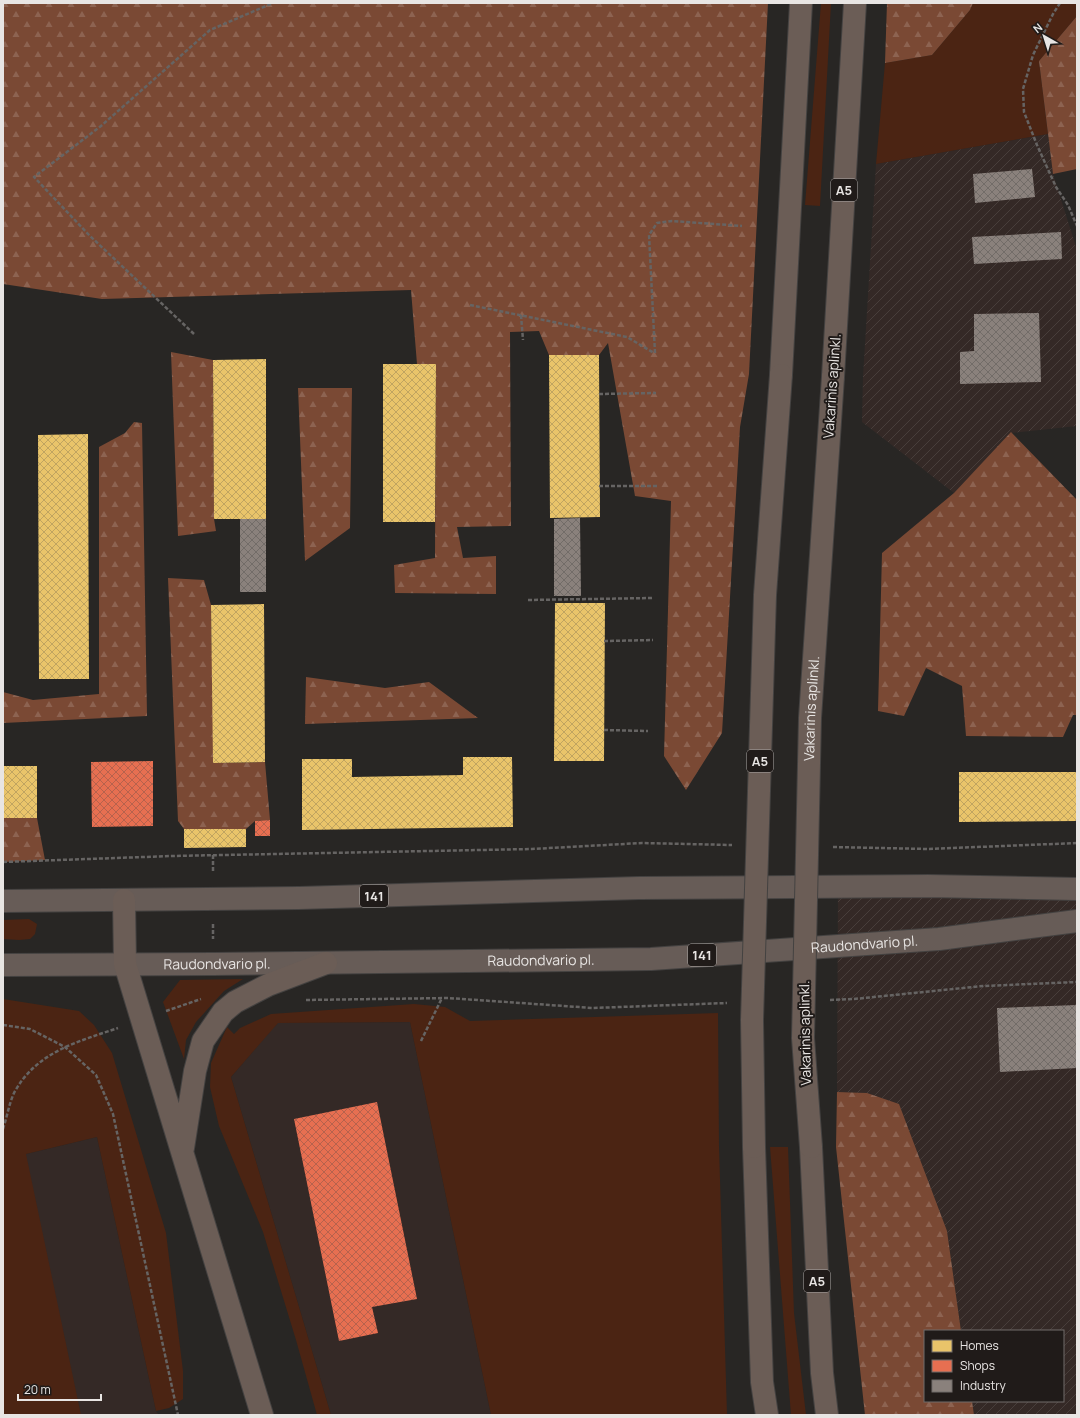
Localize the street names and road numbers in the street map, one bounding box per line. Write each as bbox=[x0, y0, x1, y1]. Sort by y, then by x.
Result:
road number: A5 bbox=[831, 179, 857, 201]
street label: Vakarinis aplinkl. bbox=[818, 333, 845, 439]
street label: Vakarinis aplinkl. bbox=[799, 655, 823, 761]
road number: A5 bbox=[747, 750, 773, 772]
road number: 141 bbox=[360, 885, 388, 907]
street label: Raudondvario pl. bbox=[810, 930, 919, 957]
road number: 141 bbox=[688, 944, 716, 966]
street label: Raudondvario pl. bbox=[487, 950, 595, 970]
street label: Raudondvario pl. bbox=[163, 953, 271, 973]
street label: Vakarinis aplinkl. bbox=[794, 980, 815, 1086]
road number: A5 bbox=[804, 1270, 830, 1292]

